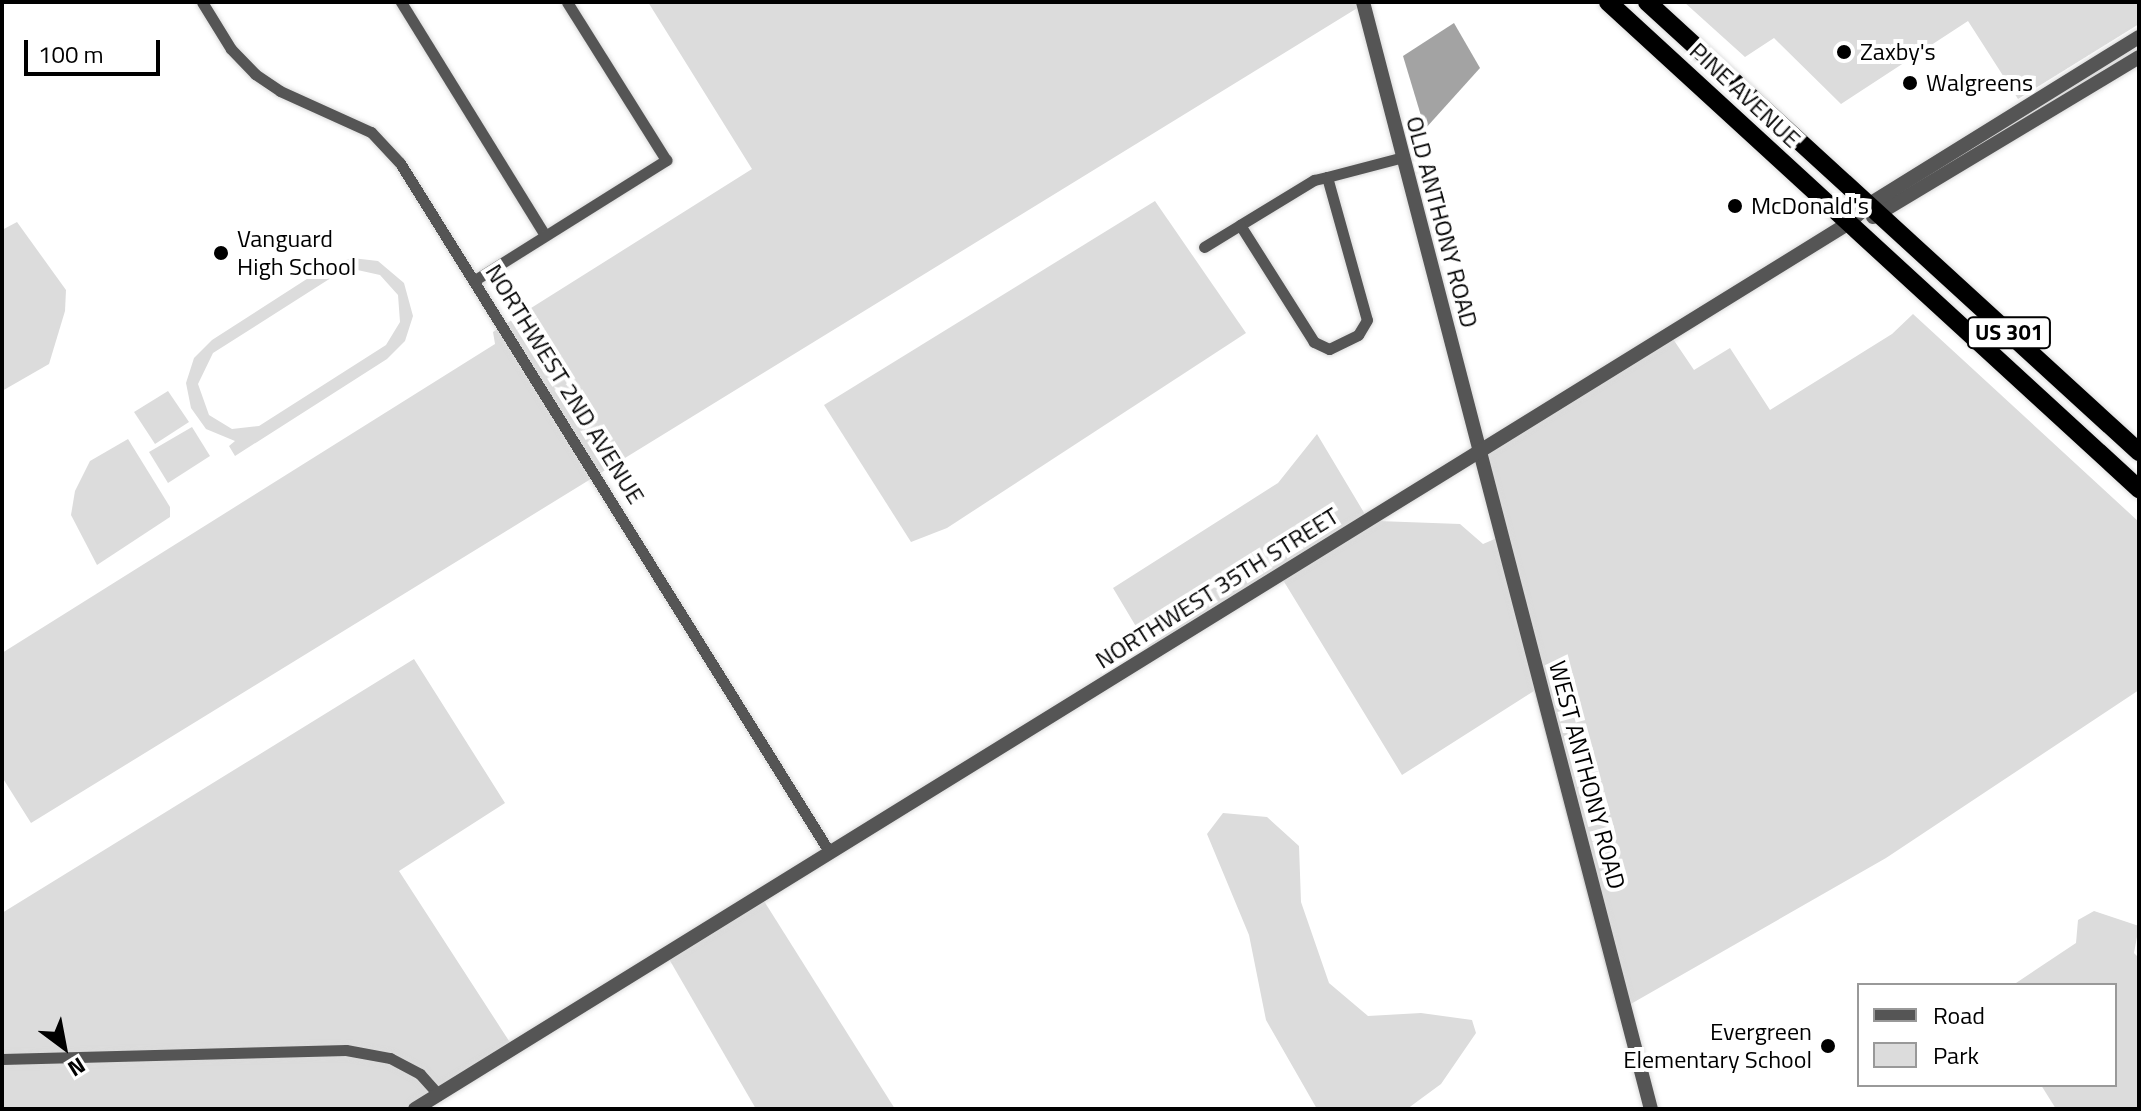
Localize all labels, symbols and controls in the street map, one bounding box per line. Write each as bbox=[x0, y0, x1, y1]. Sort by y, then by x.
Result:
scale bar bbox=[28, 24, 164, 74]
text: 100 m bbox=[38, 36, 104, 72]
street label: PINE AVENUE bbox=[1684, 36, 1806, 154]
place label: Zaxby's bbox=[1860, 38, 1936, 66]
marker: Zaxby's bbox=[1835, 43, 1853, 61]
place label: Walgreens bbox=[1926, 69, 2033, 97]
marker: Walgreens bbox=[1901, 74, 1919, 92]
street label: OLD ANTHONY ROAD bbox=[1400, 113, 1484, 331]
place label: McDonald's bbox=[1751, 192, 1869, 220]
marker: McDonald's bbox=[1726, 197, 1744, 215]
place label: Vanguard High School bbox=[237, 225, 356, 281]
marker: Vanguard High School bbox=[212, 244, 230, 262]
street label: NORTHWEST 2ND AVENUE bbox=[479, 259, 651, 509]
road number: US 301 bbox=[1965, 315, 2053, 351]
street label: NORTHWEST 35TH STREET bbox=[1090, 501, 1344, 675]
street label: WEST ANTHONY ROAD bbox=[1543, 658, 1631, 892]
legend bbox=[1857, 983, 2117, 1087]
text: Road bbox=[1933, 997, 1985, 1033]
north arrow bbox=[24, 1007, 104, 1087]
place label: Evergreen Elementary School bbox=[1623, 1018, 1812, 1074]
marker: Evergreen Elementary School bbox=[1819, 1037, 1837, 1055]
text: Park bbox=[1933, 1037, 1979, 1073]
text: N bbox=[61, 1049, 92, 1086]

